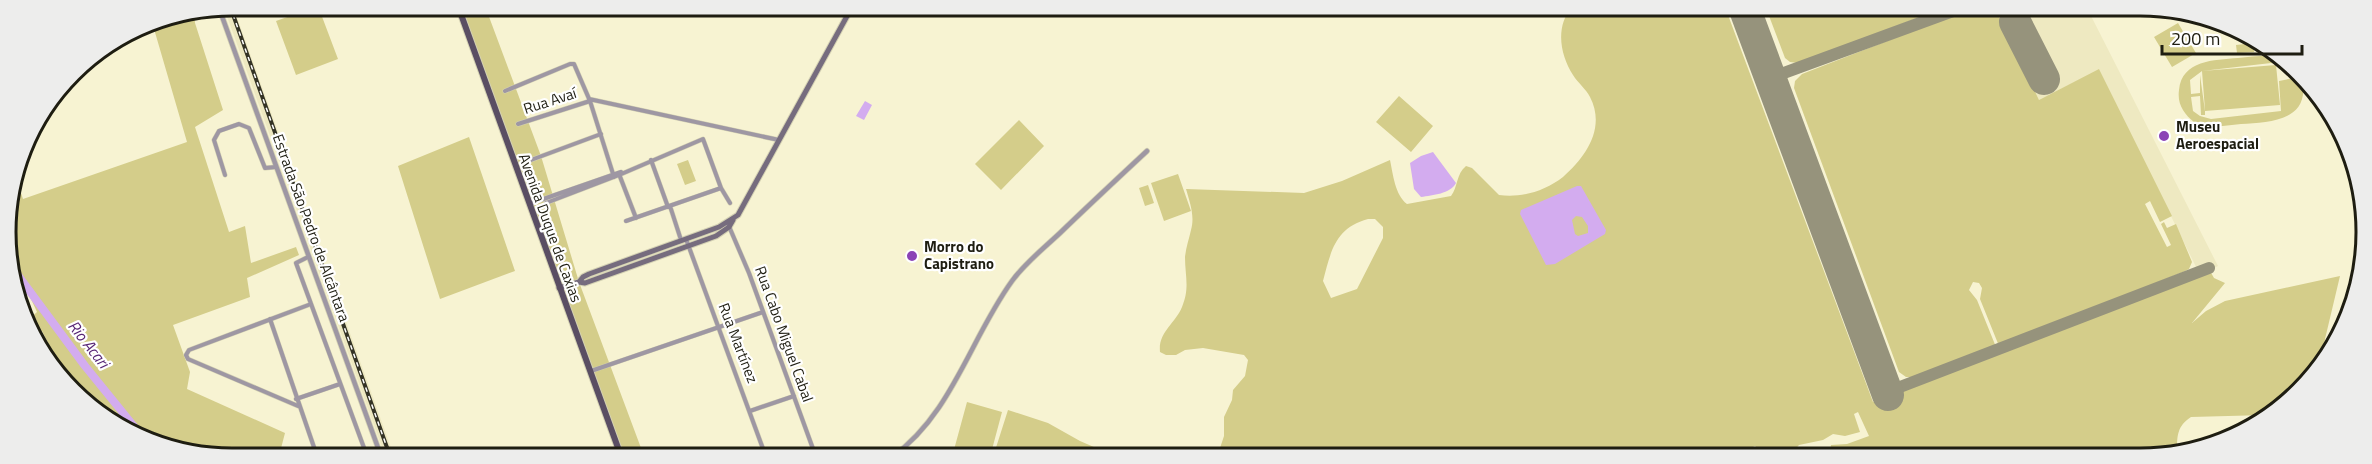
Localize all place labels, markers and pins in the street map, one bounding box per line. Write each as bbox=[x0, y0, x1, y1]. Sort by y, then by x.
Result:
place label: Museu Aeroespacial bbox=[2176, 115, 2259, 155]
marker: Museu Aeroespacial bbox=[2157, 129, 2171, 143]
place label: Morro do Capistrano bbox=[924, 235, 994, 275]
marker: Morro do Capistrano bbox=[905, 249, 919, 263]

